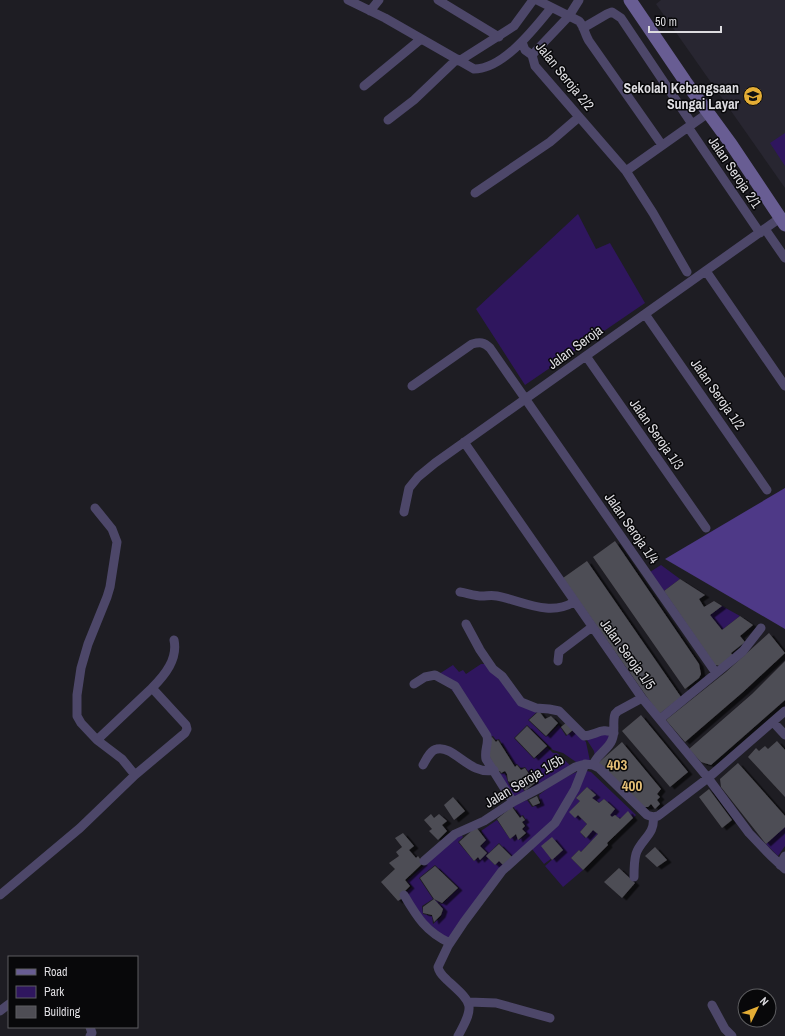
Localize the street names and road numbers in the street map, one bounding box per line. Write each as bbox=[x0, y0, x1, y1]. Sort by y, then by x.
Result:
street label: Jalan Seroja 2/2 bbox=[532, 38, 598, 114]
street label: Jalan Seroja 2/1 bbox=[704, 133, 766, 212]
street label: Jalan Seroja bbox=[544, 321, 607, 373]
street label: Jalan Seroja 1/2 bbox=[687, 355, 749, 433]
street label: Jalan Seroja 1/3 bbox=[626, 395, 688, 473]
street label: Jalan Seroja 1/4 bbox=[601, 489, 664, 568]
street label: Jalan Seroja 1/5 bbox=[596, 615, 660, 693]
street label: Jalan Seroja 1/5b bbox=[481, 750, 567, 812]

